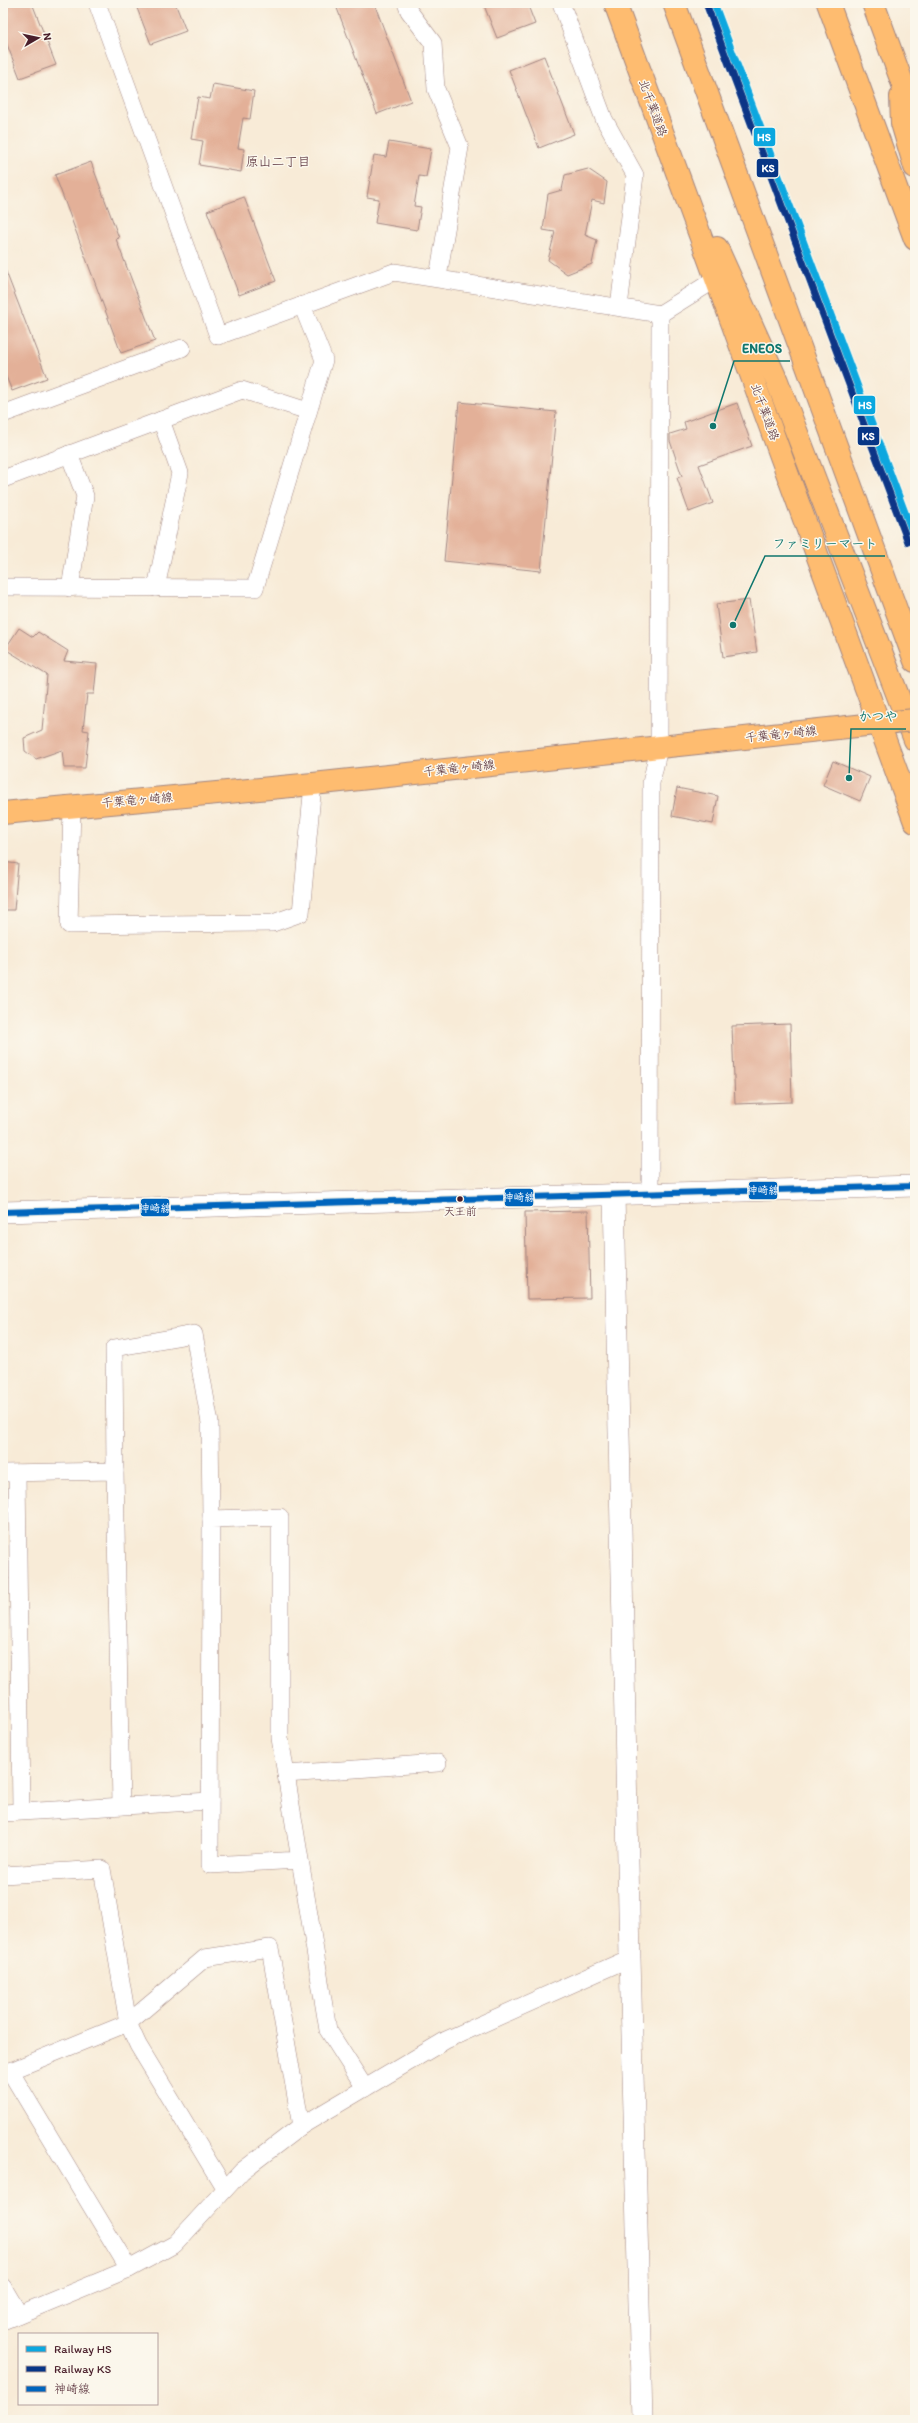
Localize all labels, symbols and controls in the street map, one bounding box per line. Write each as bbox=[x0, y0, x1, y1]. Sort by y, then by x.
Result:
north arrow bbox=[18, 18, 58, 58]
text: N bbox=[40, 32, 54, 41]
street label: 北千葉道路 bbox=[636, 77, 670, 139]
line badge: HS bbox=[753, 127, 776, 147]
text: HS bbox=[757, 131, 771, 144]
district label: 原山二丁目 bbox=[245, 154, 311, 169]
line badge: KS bbox=[756, 158, 779, 178]
text: KS bbox=[761, 162, 775, 175]
callout: ENEOS bbox=[734, 336, 790, 361]
text: ENEOS bbox=[742, 341, 783, 356]
street label: 北千葉道路 bbox=[748, 381, 782, 443]
line badge: HS bbox=[853, 395, 876, 415]
text: HS bbox=[858, 399, 872, 412]
line badge: KS bbox=[857, 426, 880, 446]
text: KS bbox=[861, 430, 875, 443]
callout: ファミリーマート bbox=[765, 531, 885, 556]
text: ファミリーマート bbox=[773, 536, 877, 551]
callout: かつや bbox=[851, 704, 906, 729]
text: かつや bbox=[858, 709, 898, 724]
street label: 千葉竜ヶ崎線 bbox=[744, 723, 818, 745]
street label: 千葉竜ヶ崎線 bbox=[422, 757, 496, 779]
street label: 千葉竜ヶ崎線 bbox=[101, 790, 173, 810]
line badge: 神崎線 bbox=[748, 1181, 778, 1200]
text: 神崎線 bbox=[747, 1184, 780, 1197]
line badge: 神崎線 bbox=[504, 1188, 534, 1207]
text: 神崎線 bbox=[503, 1191, 536, 1204]
marker: 天王前 bbox=[455, 1194, 465, 1204]
line badge: 神崎線 bbox=[140, 1198, 170, 1217]
text: 神崎線 bbox=[139, 1202, 172, 1215]
place label: 天王前 bbox=[444, 1205, 477, 1218]
legend bbox=[18, 2333, 158, 2405]
text: Railway HS bbox=[54, 2342, 112, 2356]
text: Railway KS bbox=[54, 2362, 111, 2376]
text: 神崎線 bbox=[54, 2382, 90, 2396]

